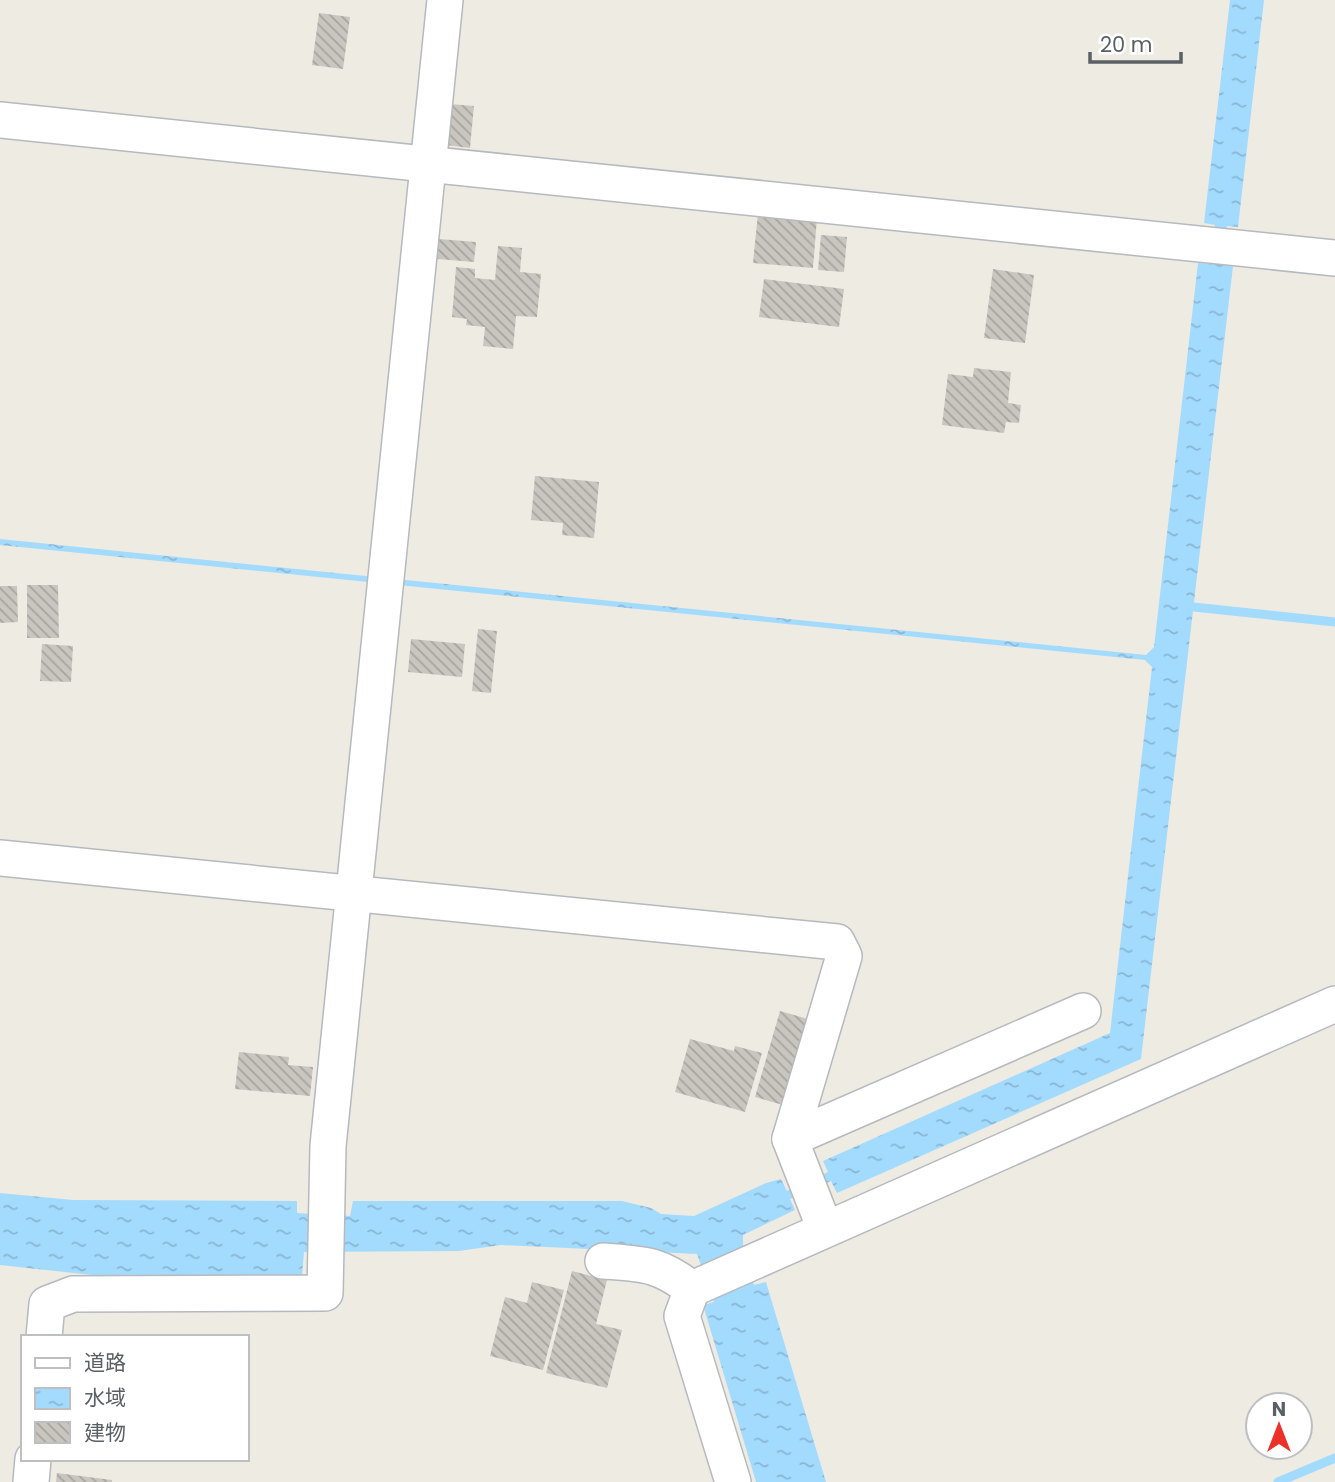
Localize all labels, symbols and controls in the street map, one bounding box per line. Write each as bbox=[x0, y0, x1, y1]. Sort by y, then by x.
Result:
scale bar bbox=[1090, 21, 1181, 65]
text: 20 m bbox=[1100, 30, 1153, 59]
legend bbox=[21, 1335, 248, 1461]
text: 道路 bbox=[84, 1348, 126, 1377]
text: 水域 bbox=[84, 1383, 126, 1412]
north arrow bbox=[1244, 1391, 1314, 1461]
text: N bbox=[1272, 1396, 1286, 1423]
text: 建物 bbox=[84, 1418, 126, 1447]

